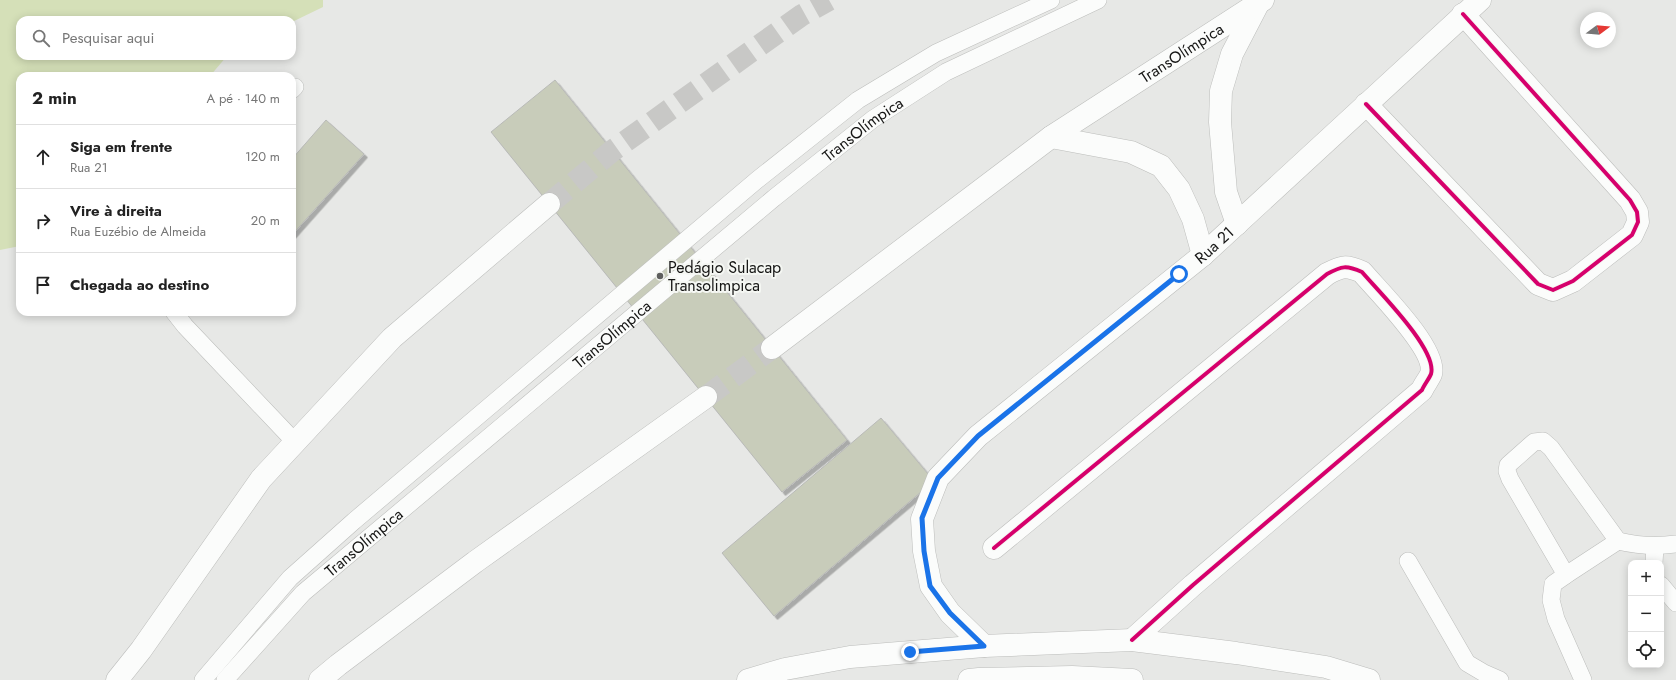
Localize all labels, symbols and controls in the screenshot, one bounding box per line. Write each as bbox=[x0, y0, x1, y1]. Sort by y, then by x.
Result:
north arrow bbox=[1580, 12, 1616, 48]
search box bbox=[16, 16, 296, 60]
street label: TransOlímpica bbox=[1135, 18, 1228, 89]
icon: search bbox=[30, 27, 52, 49]
text: Pesquisar aqui bbox=[62, 27, 154, 49]
text: 2 min bbox=[32, 86, 77, 110]
text: A pé · 140 m bbox=[206, 89, 280, 108]
street label: TransOlímpica bbox=[818, 91, 908, 167]
text: Siga em frente bbox=[70, 136, 172, 158]
icon: ahead bbox=[32, 146, 54, 168]
text: 120 m bbox=[245, 147, 280, 166]
text: Rua 21 bbox=[70, 158, 108, 177]
text: Vire à direita bbox=[70, 200, 162, 222]
icon: right bbox=[32, 210, 54, 232]
text: 20 m bbox=[251, 211, 280, 230]
street label: Rua 21 bbox=[1190, 221, 1239, 269]
text: Rua Euzébio de Almeida bbox=[70, 222, 206, 241]
place label: Pedágio Sulacap Transolimpica bbox=[668, 256, 781, 297]
route start bbox=[1170, 265, 1188, 283]
marker: Pedágio Sulacap Transolimpica bbox=[655, 271, 665, 281]
icon: arrive bbox=[32, 274, 54, 296]
text: Chegada ao destino bbox=[70, 274, 209, 296]
street label: TransOlímpica bbox=[568, 295, 656, 374]
street label: TransOlímpica bbox=[320, 503, 408, 582]
map controls bbox=[1628, 560, 1664, 668]
button: + bbox=[1628, 560, 1664, 596]
button: − bbox=[1628, 596, 1664, 632]
button: locate bbox=[1628, 632, 1664, 668]
route end bbox=[901, 643, 919, 661]

